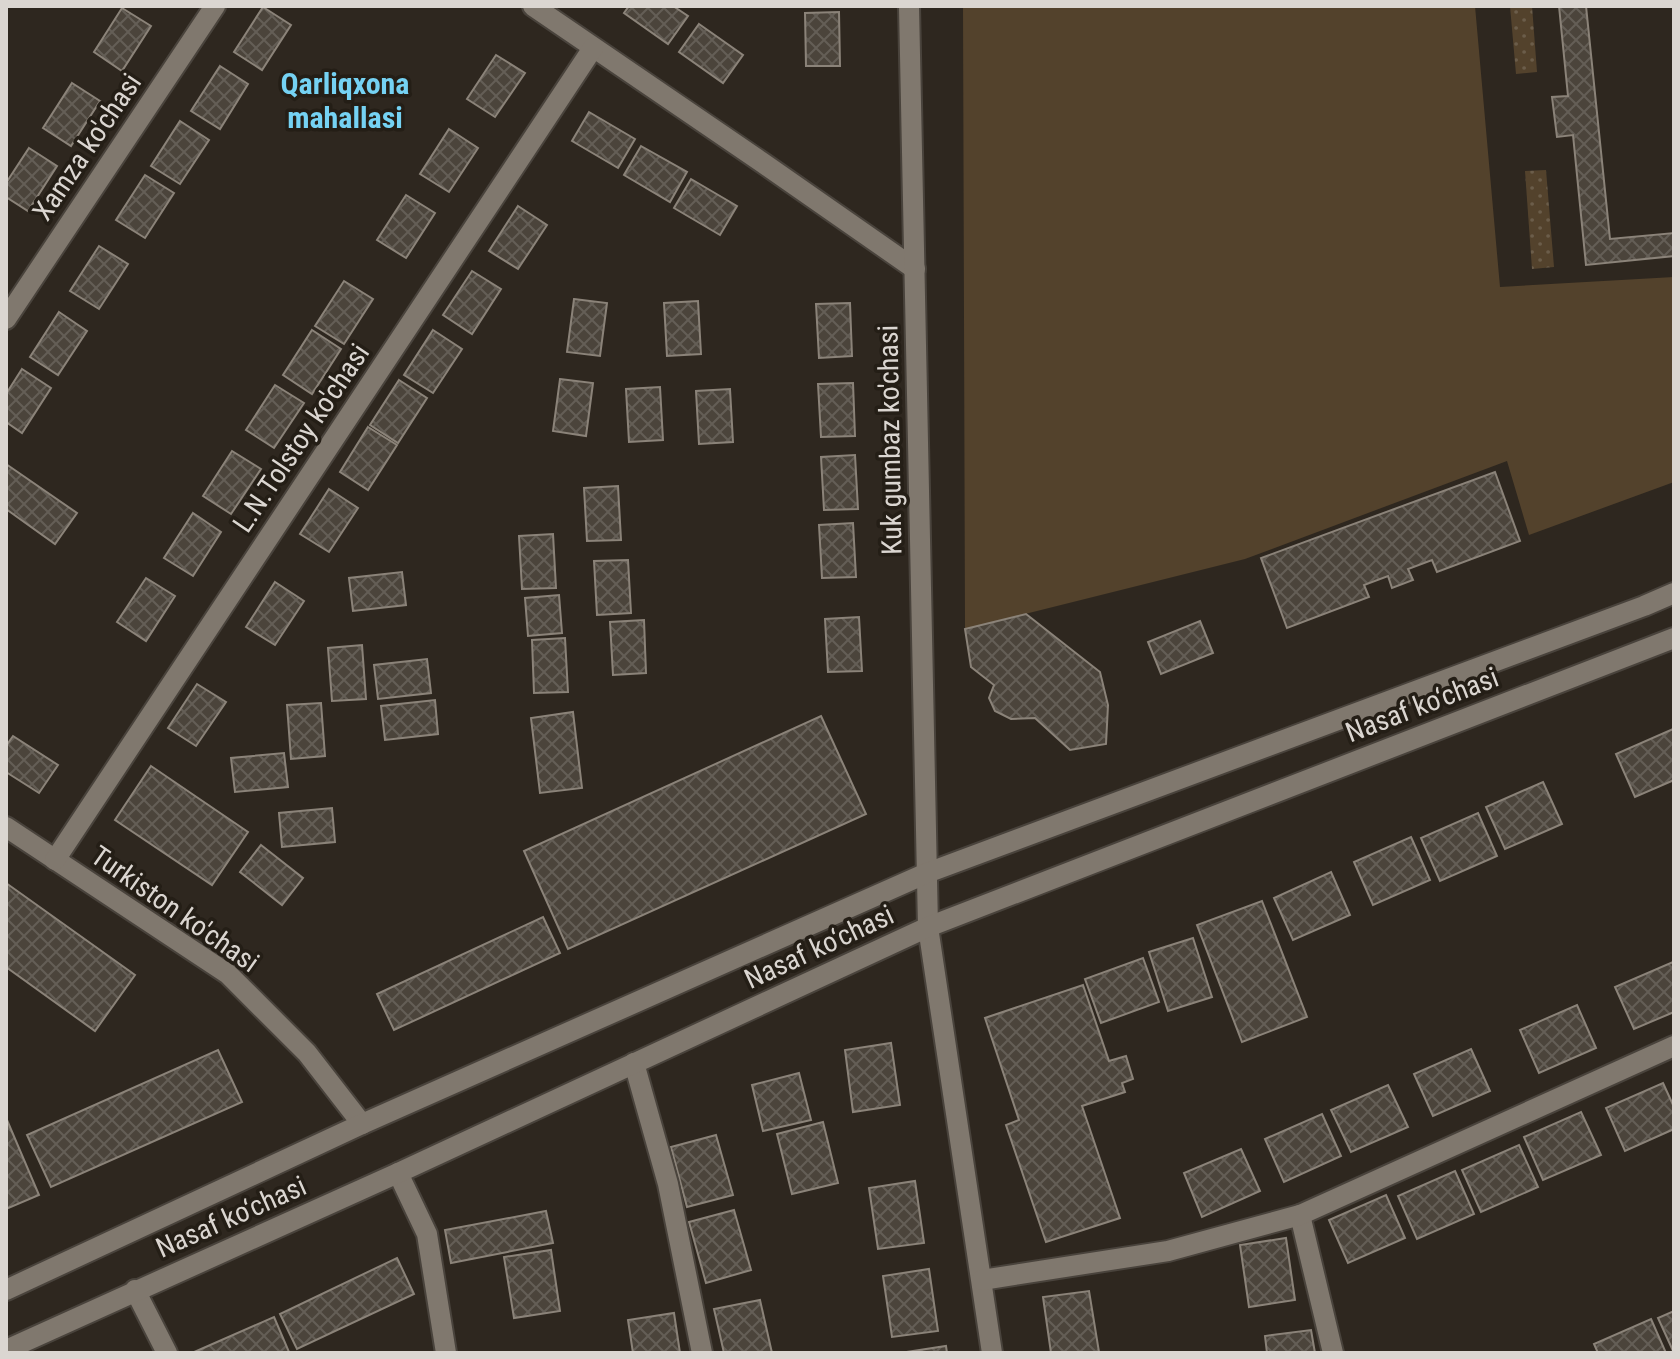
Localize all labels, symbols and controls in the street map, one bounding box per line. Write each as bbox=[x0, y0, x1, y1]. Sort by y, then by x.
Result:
district label: Qarliqxona mahallasi bbox=[280, 66, 410, 135]
street label: Xamza ko'chasi bbox=[26, 67, 148, 227]
street label: Kuk gumbaz ko'chasi bbox=[871, 325, 909, 555]
street label: L.N.Tolstoy ko'chasi bbox=[226, 338, 376, 538]
street label: Nasaf ko‘chasi bbox=[1341, 661, 1503, 749]
street label: Turkiston ko'chasi bbox=[85, 839, 265, 979]
street label: Nasaf ko‘chasi bbox=[739, 898, 899, 996]
street label: Nasaf ko‘chasi bbox=[151, 1169, 311, 1265]

